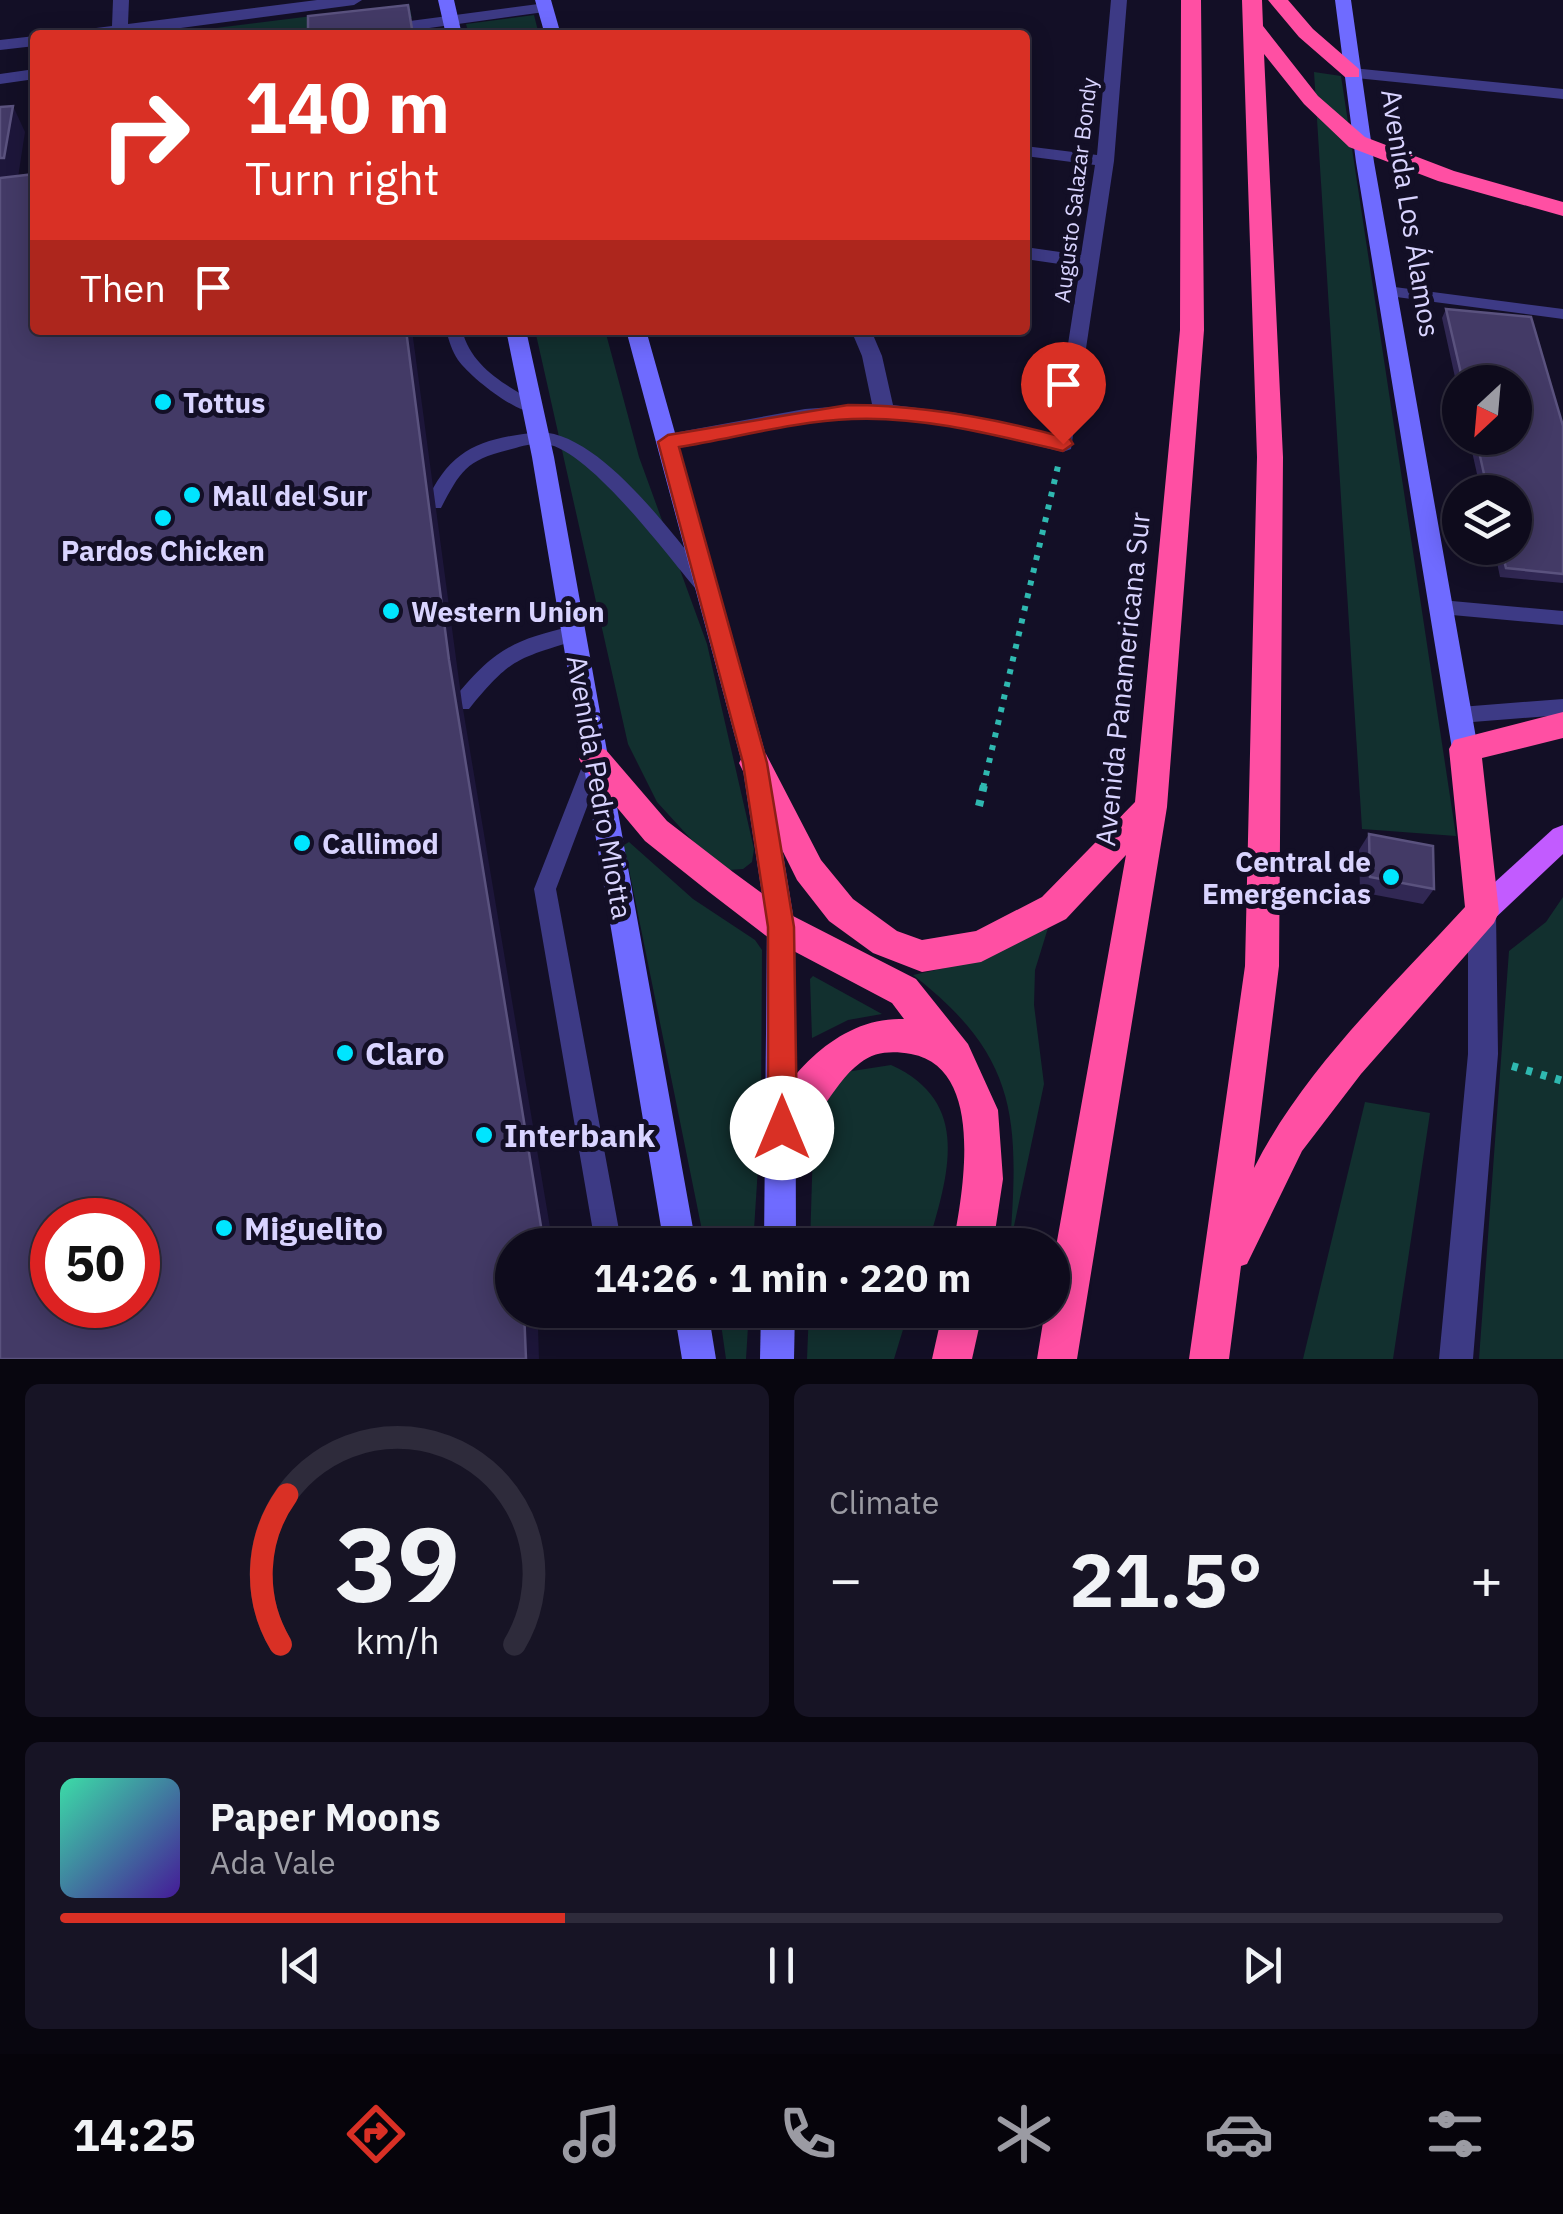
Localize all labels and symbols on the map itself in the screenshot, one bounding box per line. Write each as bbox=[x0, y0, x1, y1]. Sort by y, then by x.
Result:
street label: Augusto Salazar Bondy bbox=[1047, 76, 1103, 304]
street label: Avenida Los Álamos bbox=[1373, 86, 1449, 340]
pin bbox=[1021, 342, 1106, 445]
north arrow bbox=[1442, 365, 1532, 455]
place label: Tottus bbox=[183, 384, 265, 421]
marker: Tottus bbox=[152, 391, 174, 413]
place label: Mall del Sur bbox=[212, 477, 368, 514]
marker: Mall del Sur bbox=[181, 484, 203, 506]
marker: Pardos Chicken bbox=[152, 507, 174, 529]
street label: Avenida Panamericana Sur bbox=[1086, 510, 1158, 848]
place label: Pardos Chicken bbox=[61, 532, 265, 569]
place label: Western Union bbox=[411, 593, 605, 630]
marker: Western Union bbox=[380, 600, 402, 622]
street label: Avenida Pedro Miotta bbox=[559, 652, 641, 922]
place label: Callimod bbox=[322, 825, 439, 862]
marker: Callimod bbox=[291, 832, 313, 854]
place label: Central de Emergencias bbox=[1202, 843, 1371, 912]
marker: Central de Emergencias bbox=[1380, 866, 1402, 888]
place label: Claro bbox=[365, 1032, 445, 1074]
marker: Claro bbox=[334, 1042, 356, 1064]
position arrow bbox=[730, 1076, 834, 1180]
place label: Interbank bbox=[504, 1114, 656, 1156]
marker: Interbank bbox=[473, 1124, 495, 1146]
speed limit sign: 50 bbox=[30, 1198, 160, 1328]
place label: Miguelito bbox=[244, 1207, 383, 1249]
marker: Miguelito bbox=[213, 1217, 235, 1239]

